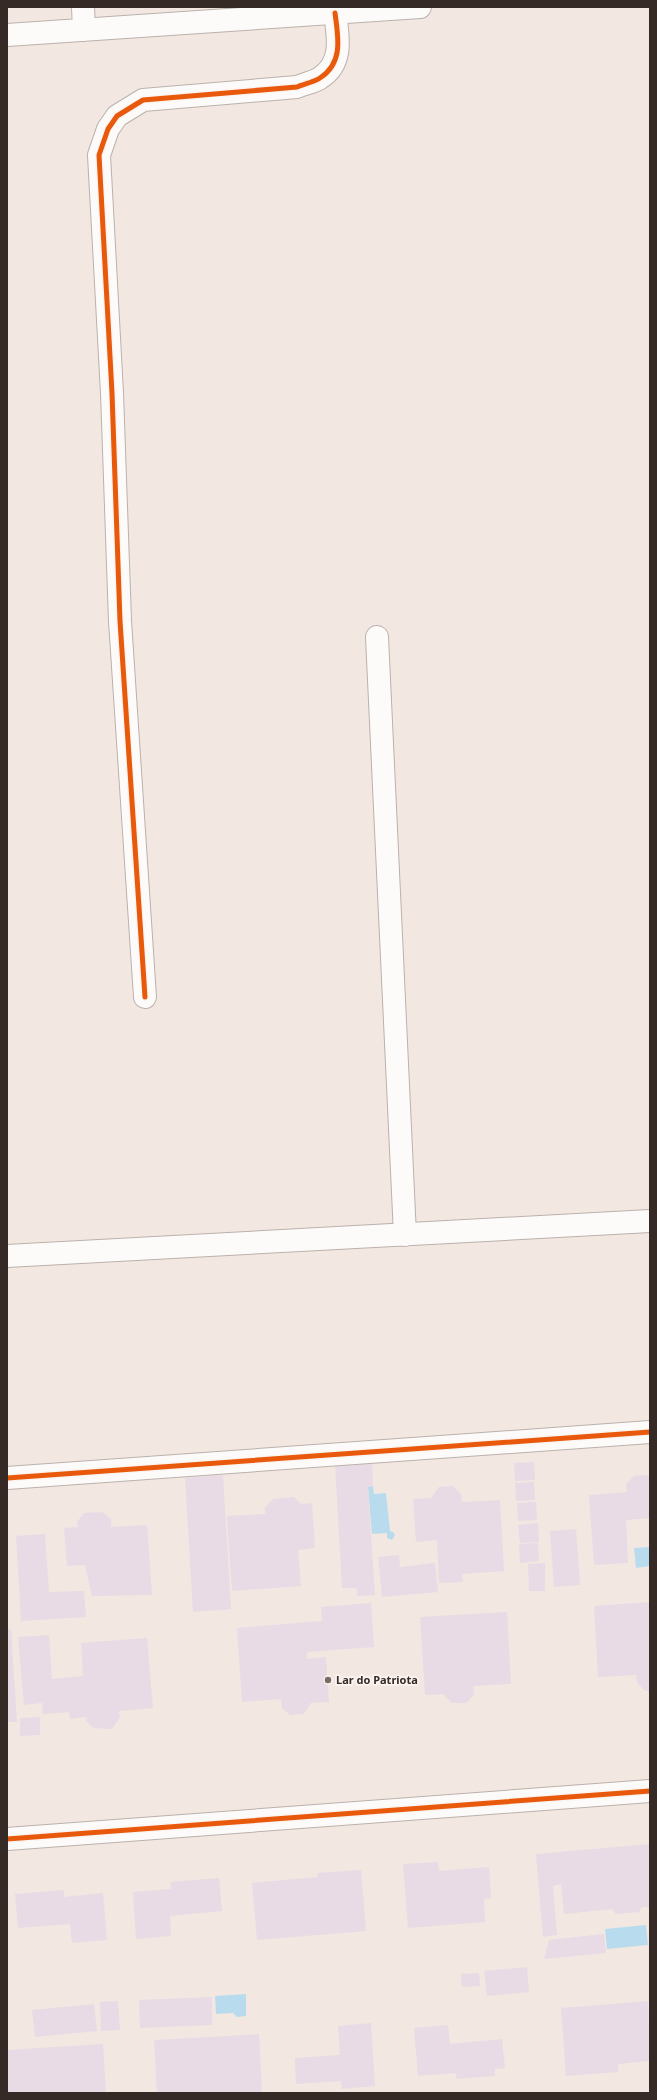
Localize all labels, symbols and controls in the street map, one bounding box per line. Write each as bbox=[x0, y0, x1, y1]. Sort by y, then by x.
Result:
place label: Lar do Patriota bbox=[336, 1672, 418, 1687]
marker: Lar do Patriota bbox=[323, 1675, 333, 1685]

